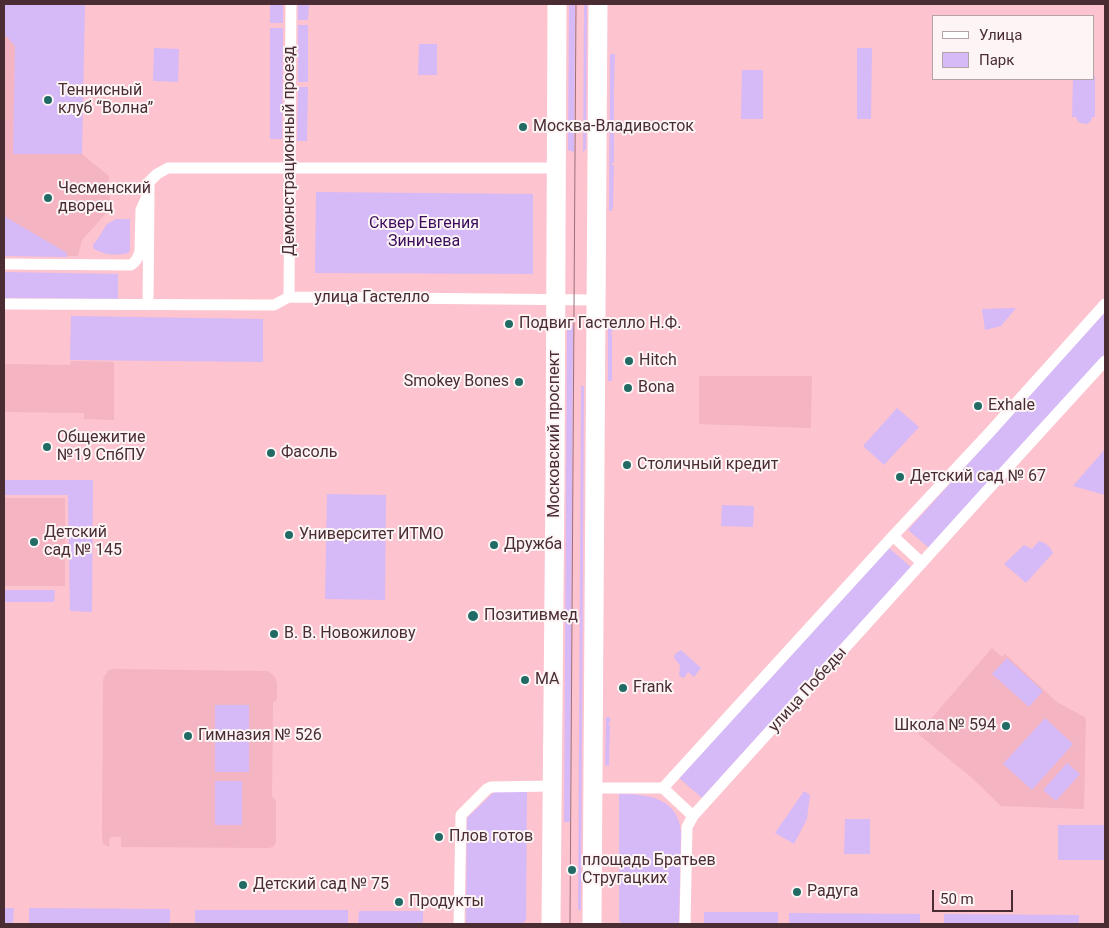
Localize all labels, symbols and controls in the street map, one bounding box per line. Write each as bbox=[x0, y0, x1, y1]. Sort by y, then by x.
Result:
legend bbox=[932, 15, 1094, 80]
text: Улица bbox=[979, 26, 1022, 44]
street label: Демонстрационный проезд bbox=[280, 46, 300, 256]
text: Парк bbox=[979, 51, 1014, 69]
place label: Теннисный клуб “Волна” bbox=[58, 81, 153, 119]
marker: Теннисный клуб “Волна” bbox=[42, 94, 54, 106]
place label: Москва-Владивосток bbox=[533, 117, 694, 137]
marker: Москва-Владивосток bbox=[517, 121, 529, 133]
place label: Чесменский дворец bbox=[58, 179, 151, 217]
marker: Чесменский дворец bbox=[42, 192, 54, 204]
park label: Сквер Евгения Зиничева bbox=[369, 214, 479, 252]
street label: улица Гастелло bbox=[314, 288, 430, 308]
place label: Подвиг Гастелло Н.Ф. bbox=[519, 314, 681, 334]
marker: Подвиг Гастелло Н.Ф. bbox=[503, 318, 515, 330]
street label: Московский проспект bbox=[545, 350, 565, 518]
place label: Hitch bbox=[639, 351, 677, 371]
marker: Hitch bbox=[623, 355, 635, 367]
place label: Smokey Bones bbox=[404, 372, 509, 392]
marker: Smokey Bones bbox=[513, 376, 525, 388]
place label: Bona bbox=[638, 378, 675, 398]
marker: Bona bbox=[622, 382, 634, 394]
place label: Exhale bbox=[988, 396, 1035, 416]
marker: Exhale bbox=[972, 400, 984, 412]
place label: Общежитие №19 СпбПУ bbox=[57, 428, 145, 466]
marker: Общежитие №19 СпбПУ bbox=[41, 441, 53, 453]
place label: Фасоль bbox=[281, 443, 337, 463]
marker: Фасоль bbox=[265, 447, 277, 459]
place label: Столичный кредит bbox=[637, 455, 779, 475]
marker: Столичный кредит bbox=[621, 459, 633, 471]
place label: Детский сад № 67 bbox=[910, 467, 1046, 487]
marker: Детский сад № 67 bbox=[894, 471, 906, 483]
place label: Детский сад № 145 bbox=[44, 523, 122, 561]
place label: Университет ИТМО bbox=[299, 525, 444, 545]
marker: Университет ИТМО bbox=[283, 529, 295, 541]
place label: Дружба bbox=[504, 535, 562, 555]
marker: Детский сад № 145 bbox=[28, 536, 40, 548]
marker: Дружба bbox=[488, 539, 500, 551]
place label: Позитивмед bbox=[484, 606, 578, 626]
marker: Позитивмед bbox=[466, 609, 480, 623]
place label: В. В. Новожилову bbox=[284, 624, 415, 644]
marker: В. В. Новожилову bbox=[268, 628, 280, 640]
street label: улица Победы bbox=[765, 644, 851, 736]
place label: MA bbox=[535, 670, 560, 690]
marker: MA bbox=[519, 674, 531, 686]
place label: Frank bbox=[633, 678, 672, 698]
marker: Frank bbox=[617, 682, 629, 694]
place label: Школа № 594 bbox=[894, 716, 996, 736]
marker: Школа № 594 bbox=[1000, 720, 1012, 732]
place label: Гимназия № 526 bbox=[198, 726, 322, 746]
marker: Гимназия № 526 bbox=[182, 730, 194, 742]
place label: Плов готов bbox=[449, 827, 533, 847]
marker: Плов готов bbox=[433, 831, 445, 843]
place label: площадь Братьев Стругацких bbox=[582, 851, 716, 889]
marker: площадь Братьев Стругацких bbox=[566, 864, 578, 876]
place label: Детский сад № 75 bbox=[253, 875, 389, 895]
marker: Детский сад № 75 bbox=[237, 879, 249, 891]
scale bar bbox=[934, 880, 1015, 912]
place label: Радуга bbox=[807, 882, 858, 902]
marker: Радуга bbox=[791, 886, 803, 898]
text: 50 m bbox=[940, 890, 974, 908]
place label: Продукты bbox=[409, 892, 484, 912]
marker: Продукты bbox=[393, 896, 405, 908]

